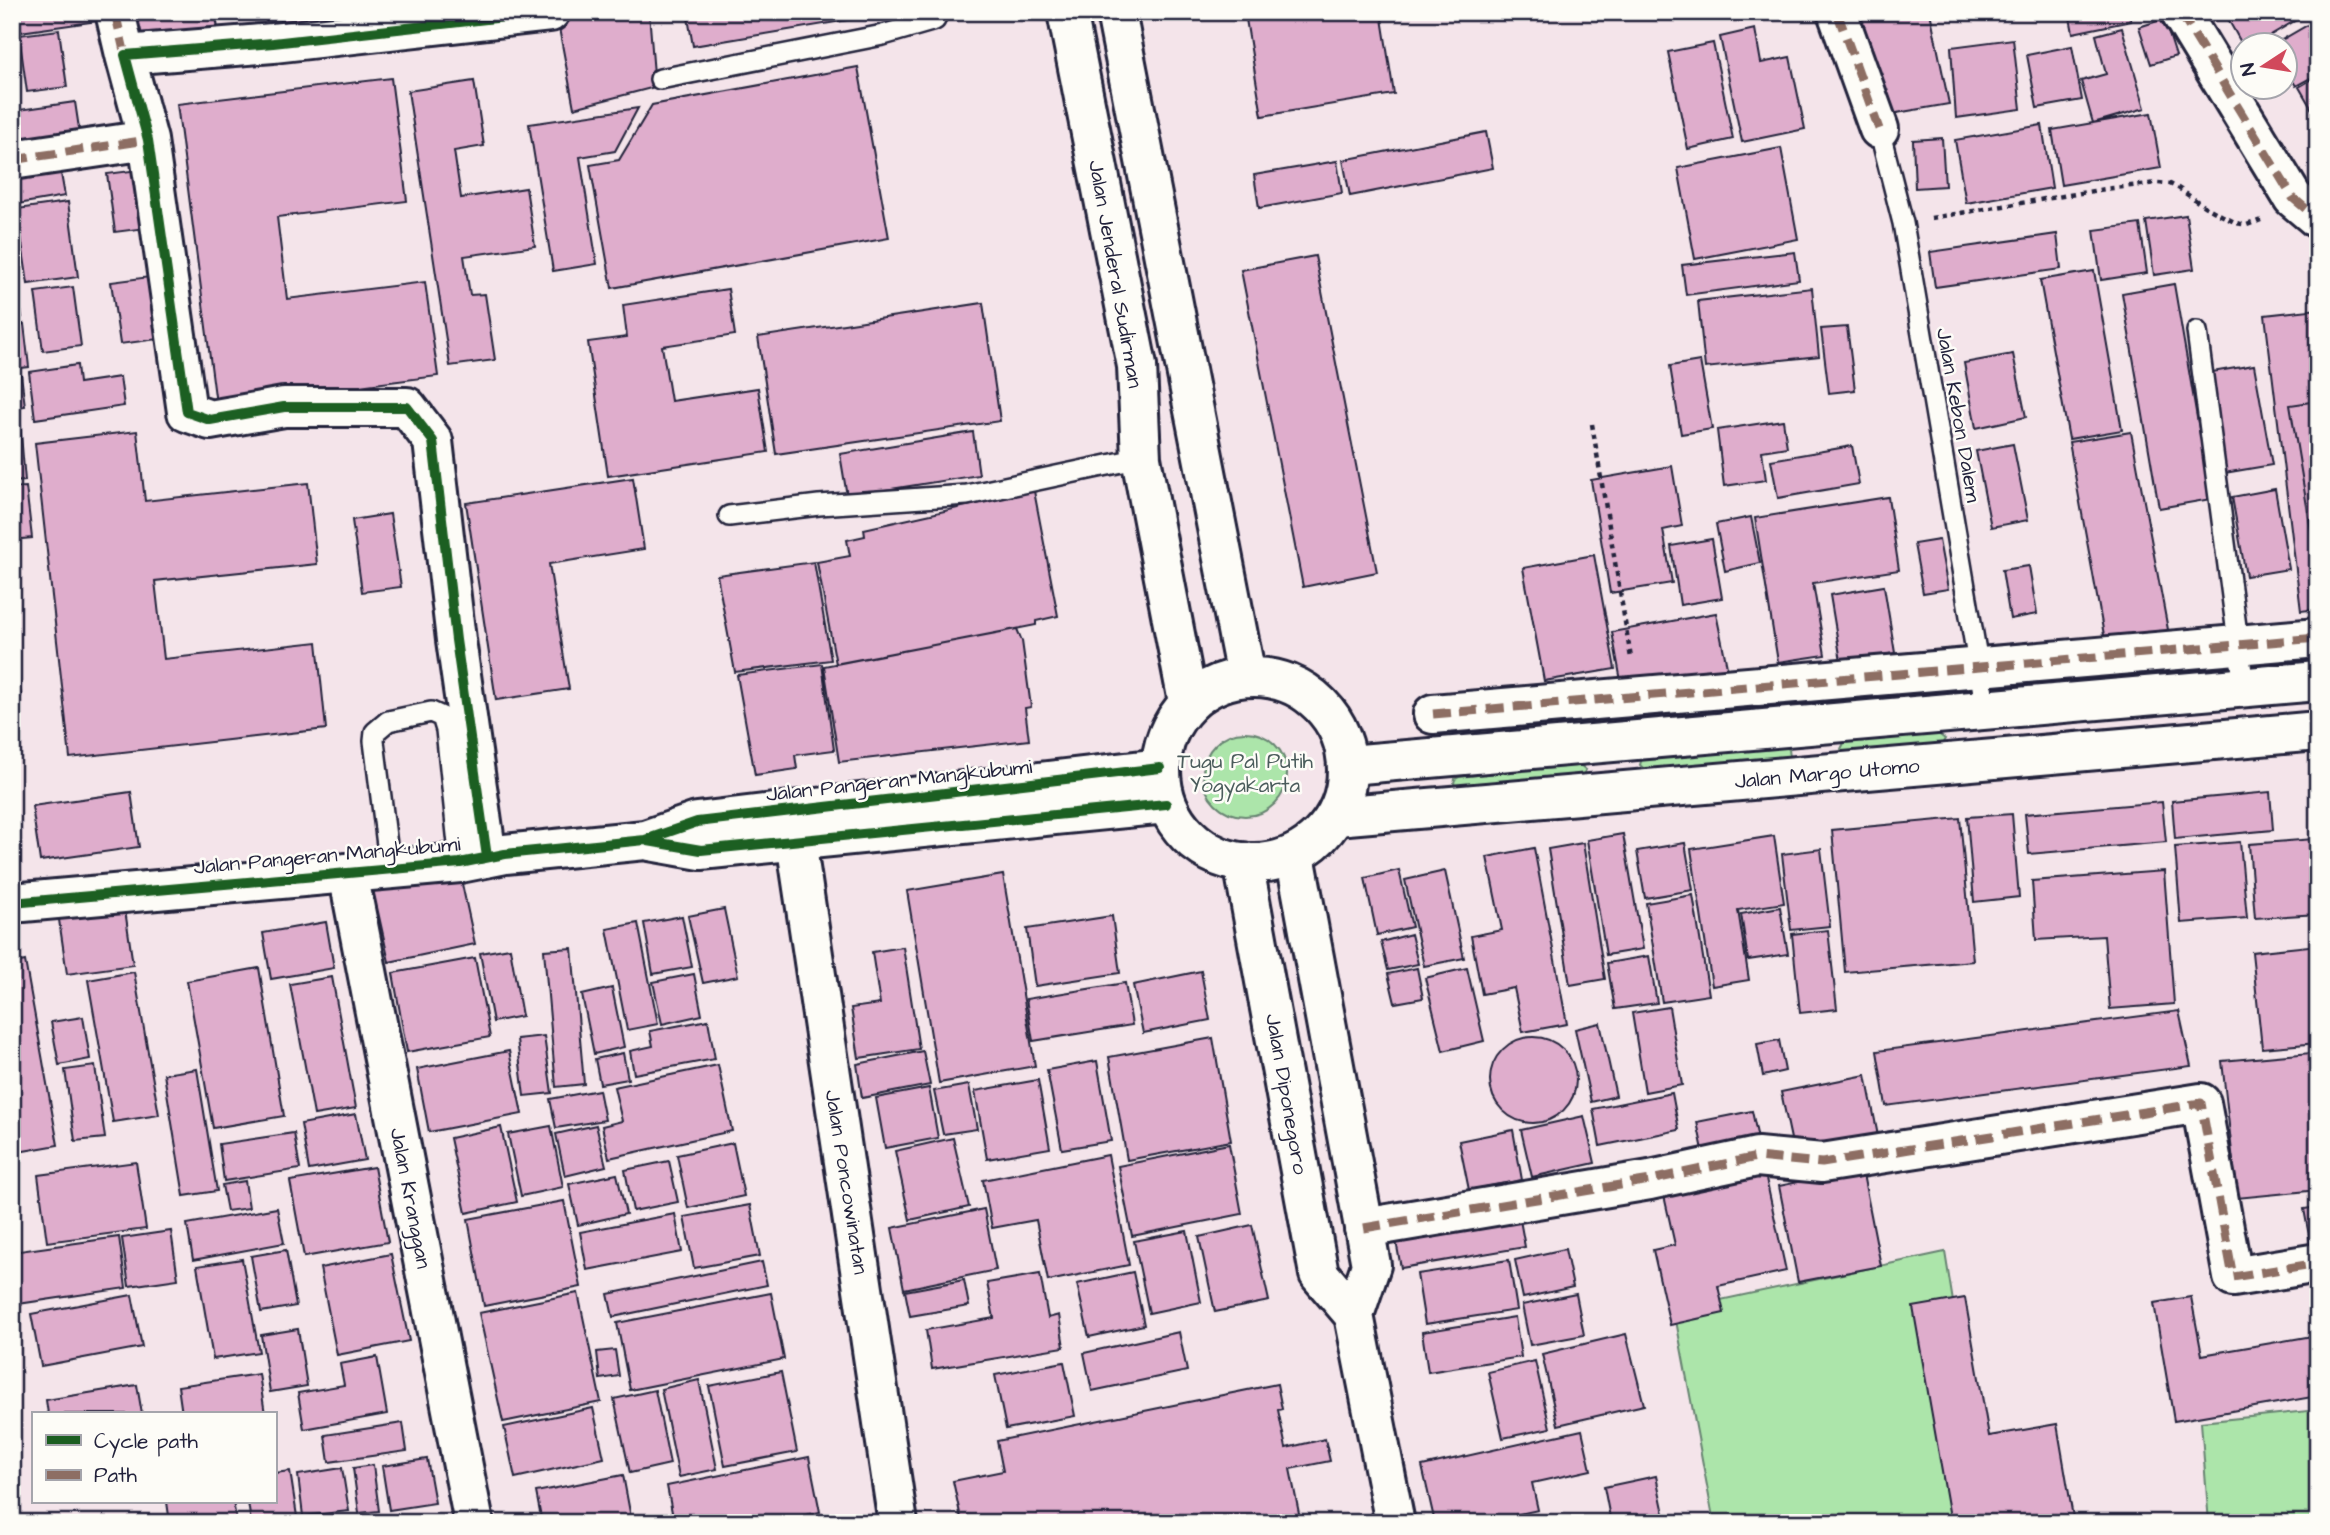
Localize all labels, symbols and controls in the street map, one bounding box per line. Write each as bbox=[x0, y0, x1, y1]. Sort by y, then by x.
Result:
north arrow bbox=[2228, 32, 2298, 102]
text: N bbox=[2234, 61, 2263, 78]
street label: Jalan Jenderal Sudirman bbox=[1081, 158, 1150, 390]
street label: Jalan Kebon Dalem bbox=[1929, 326, 1988, 505]
park label: Tugu Pal Putih Yogyakarta bbox=[1177, 747, 1313, 802]
street label: Jalan Margo Utomo bbox=[1733, 751, 1921, 798]
street label: Jalan Pangeran Mangkubumi bbox=[764, 752, 1034, 811]
street label: Jalan Pangeran Mangkubumi bbox=[192, 829, 462, 884]
street label: Jalan Diponegoro bbox=[1256, 1011, 1315, 1177]
street label: Jalan Poncowinatan bbox=[818, 1088, 875, 1276]
street label: Jalan Kranggan bbox=[381, 1125, 438, 1271]
legend bbox=[32, 1412, 276, 1504]
text: Cycle path bbox=[94, 1427, 199, 1458]
text: Path bbox=[94, 1461, 138, 1490]

